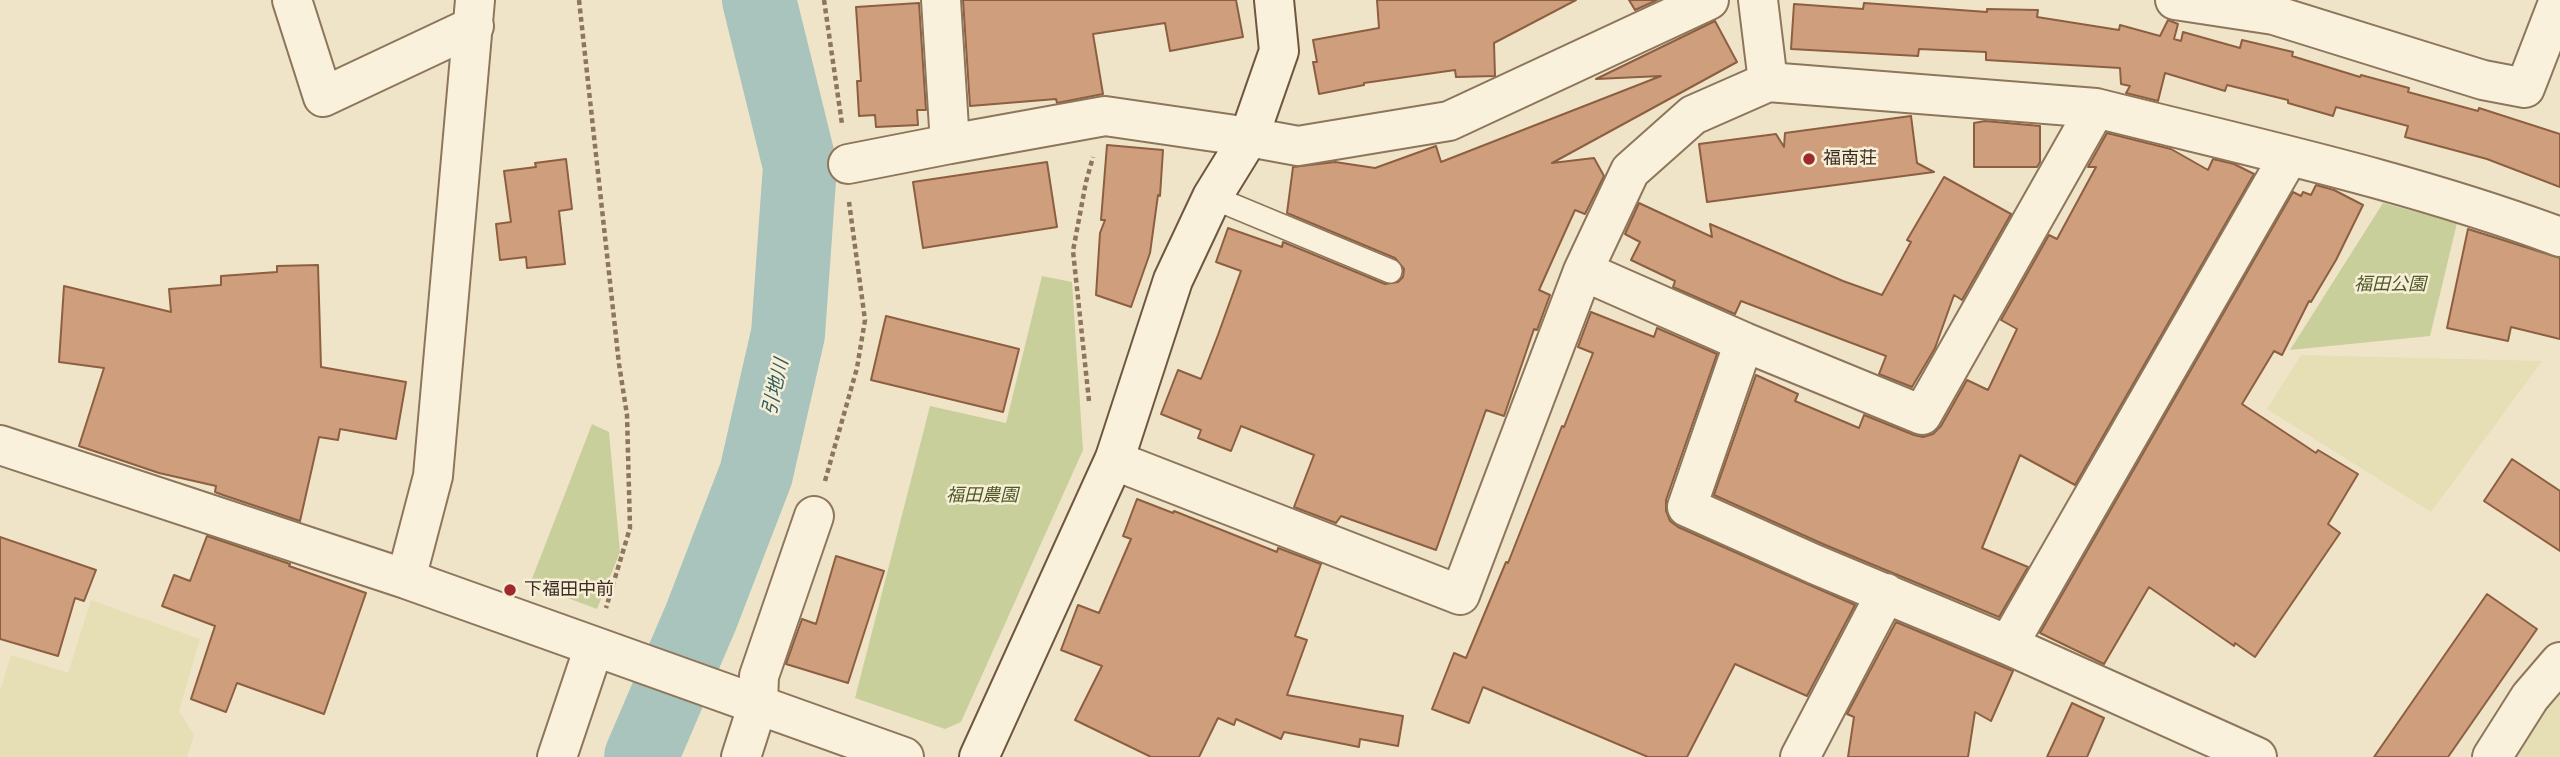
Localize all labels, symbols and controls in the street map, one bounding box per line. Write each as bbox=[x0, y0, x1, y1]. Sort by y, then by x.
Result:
place label: 福南荘 bbox=[1823, 148, 1877, 170]
marker: 福南荘 bbox=[1801, 151, 1817, 167]
park label: 福田公園 bbox=[2354, 274, 2426, 296]
water label: 引地川 bbox=[758, 357, 794, 417]
park label: 福田農園 bbox=[946, 485, 1018, 507]
place label: 下福田中前 bbox=[524, 579, 614, 601]
marker: 下福田中前 bbox=[502, 582, 518, 598]

